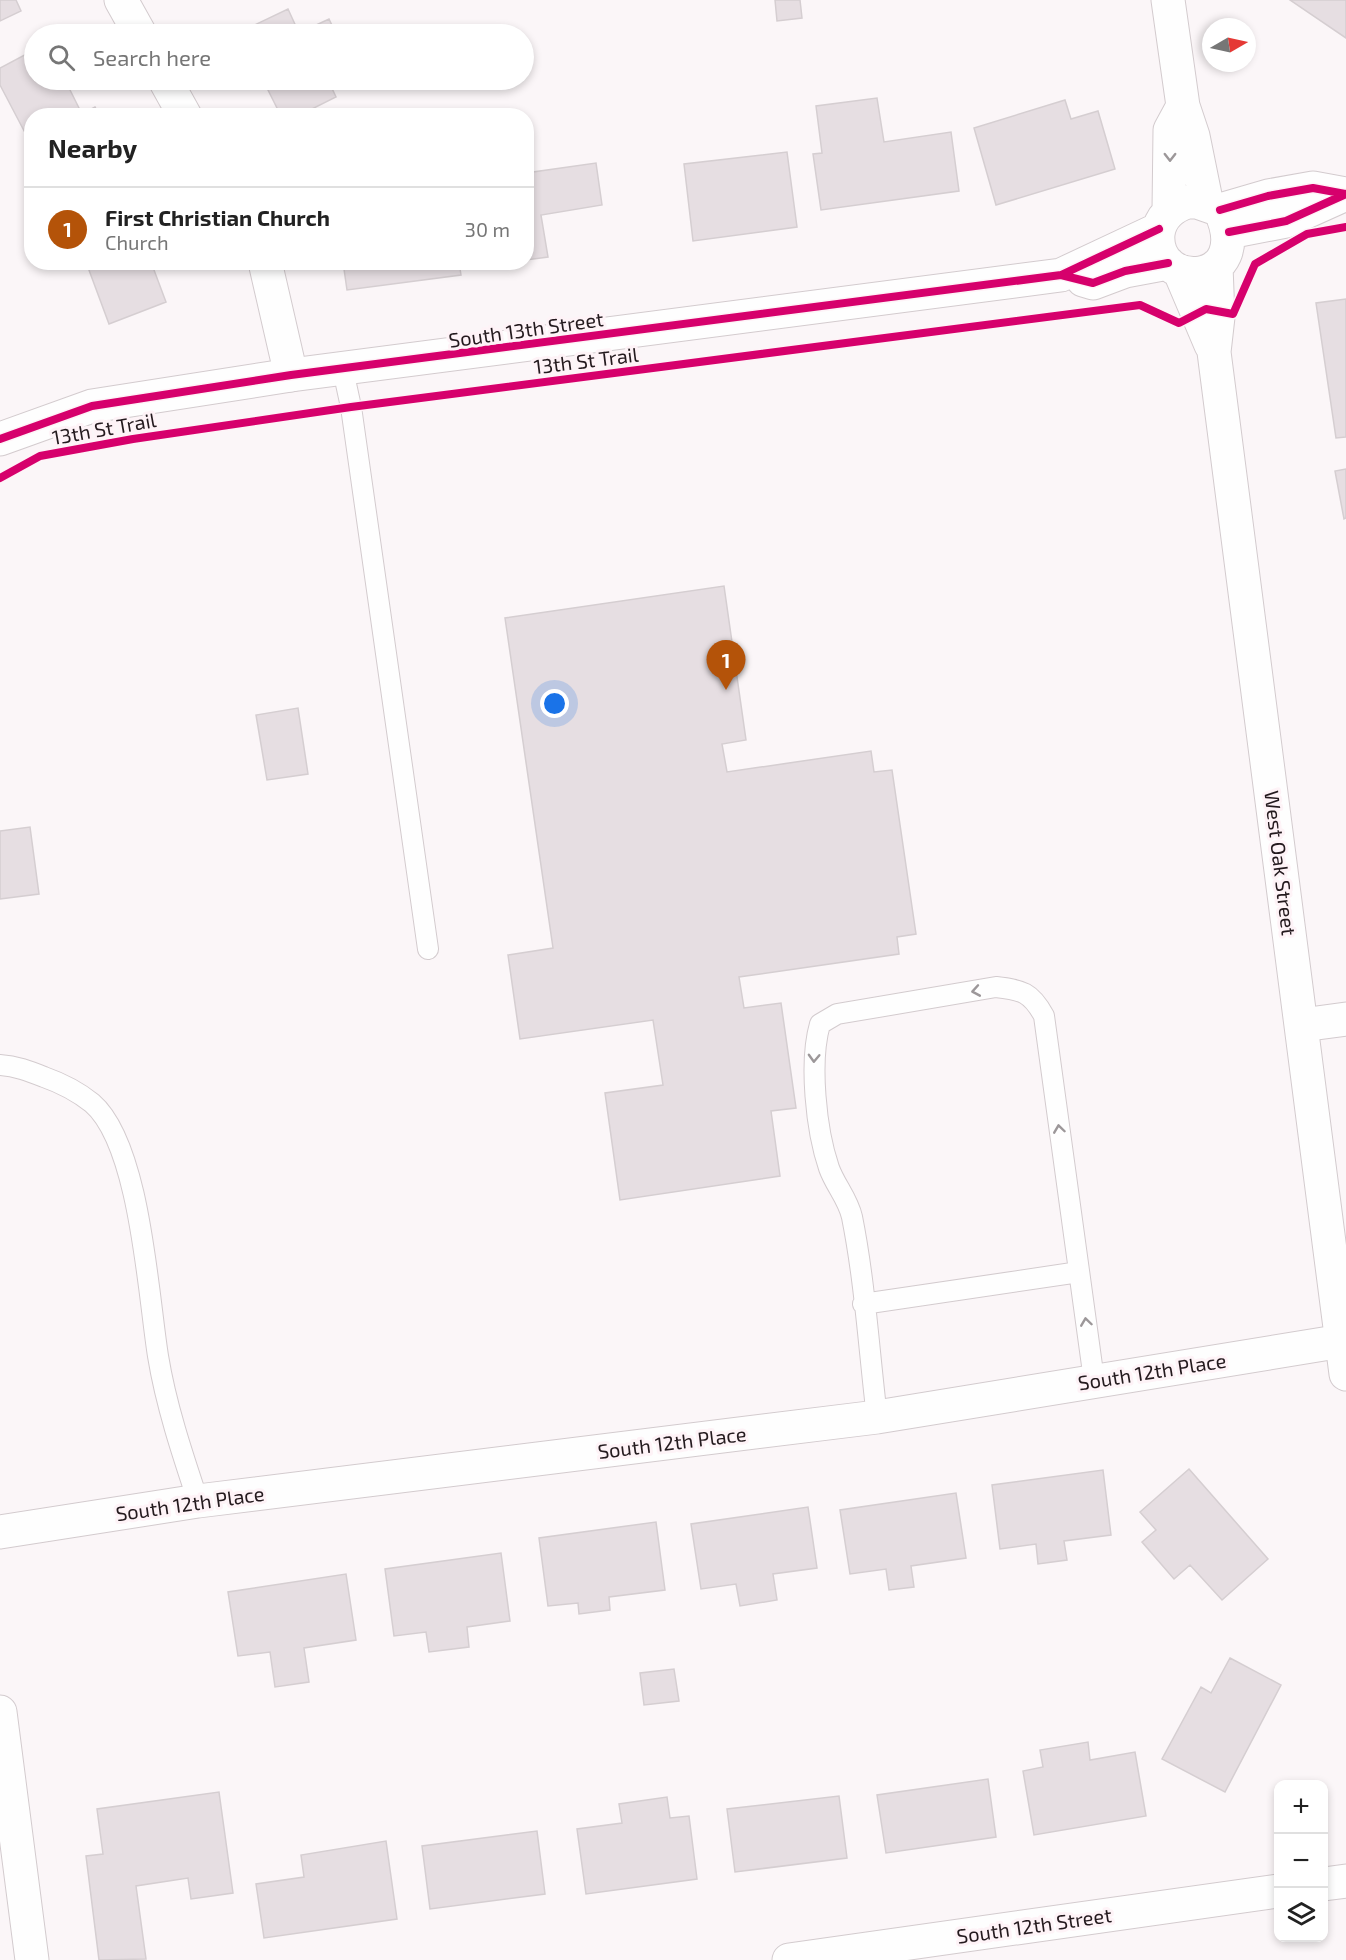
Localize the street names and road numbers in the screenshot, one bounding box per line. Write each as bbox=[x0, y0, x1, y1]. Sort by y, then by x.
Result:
street label: South 13th Street bbox=[447, 306, 605, 352]
street label: 13th St Trail bbox=[532, 342, 640, 378]
street label: 13th St Trail bbox=[50, 407, 158, 449]
street label: West Oak Street bbox=[1260, 789, 1302, 937]
street label: South 12th Place bbox=[1076, 1347, 1228, 1395]
street label: South 12th Place bbox=[596, 1421, 748, 1463]
street label: South 12th Place bbox=[114, 1481, 266, 1525]
street label: South 12th Street bbox=[955, 1902, 1113, 1948]

